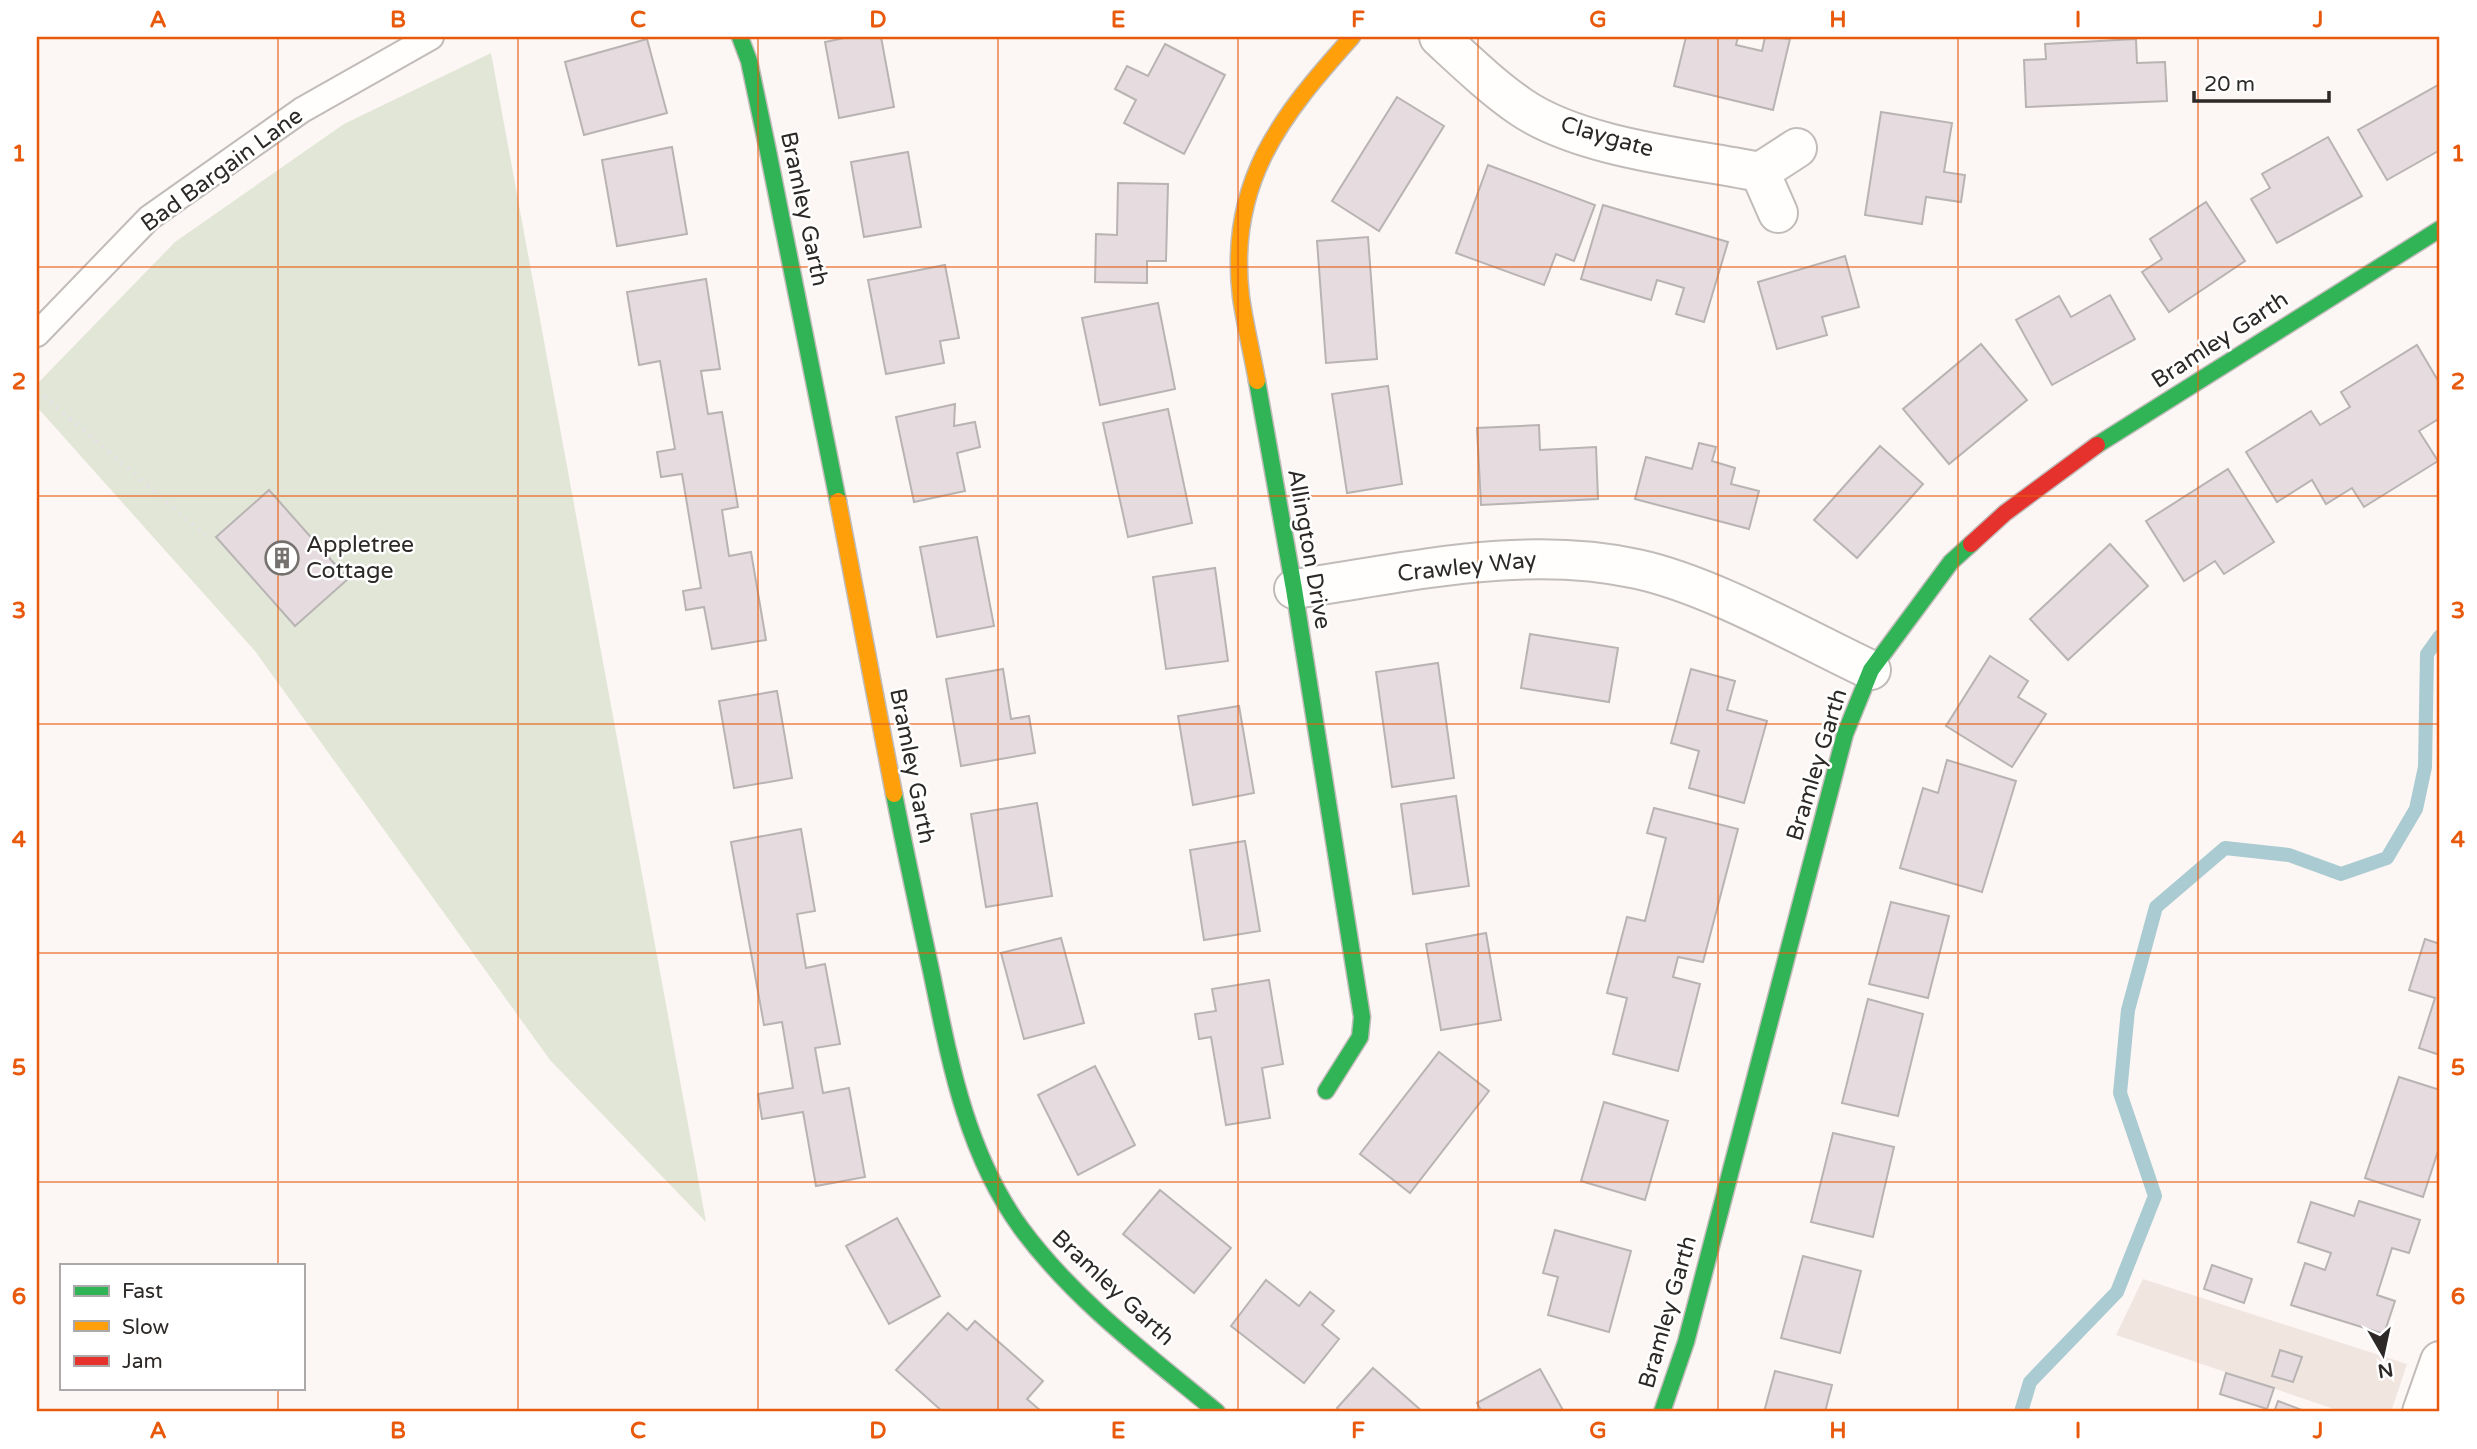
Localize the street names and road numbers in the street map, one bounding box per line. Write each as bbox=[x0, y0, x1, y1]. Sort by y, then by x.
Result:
street label: Bad Bargain Lane bbox=[136, 102, 308, 238]
street label: Claygate bbox=[1557, 110, 1657, 164]
street label: Bramley Garth bbox=[774, 129, 834, 289]
street label: Bramley Garth bbox=[2146, 285, 2294, 395]
street label: Allington Drive bbox=[1281, 467, 1337, 631]
street label: Crawley Way bbox=[1396, 546, 1538, 588]
street label: Bramley Garth bbox=[883, 686, 941, 846]
street label: Bramley Garth bbox=[1781, 686, 1853, 844]
street label: Bramley Garth bbox=[1046, 1224, 1180, 1352]
street label: Bramley Garth bbox=[1633, 1232, 1703, 1392]

